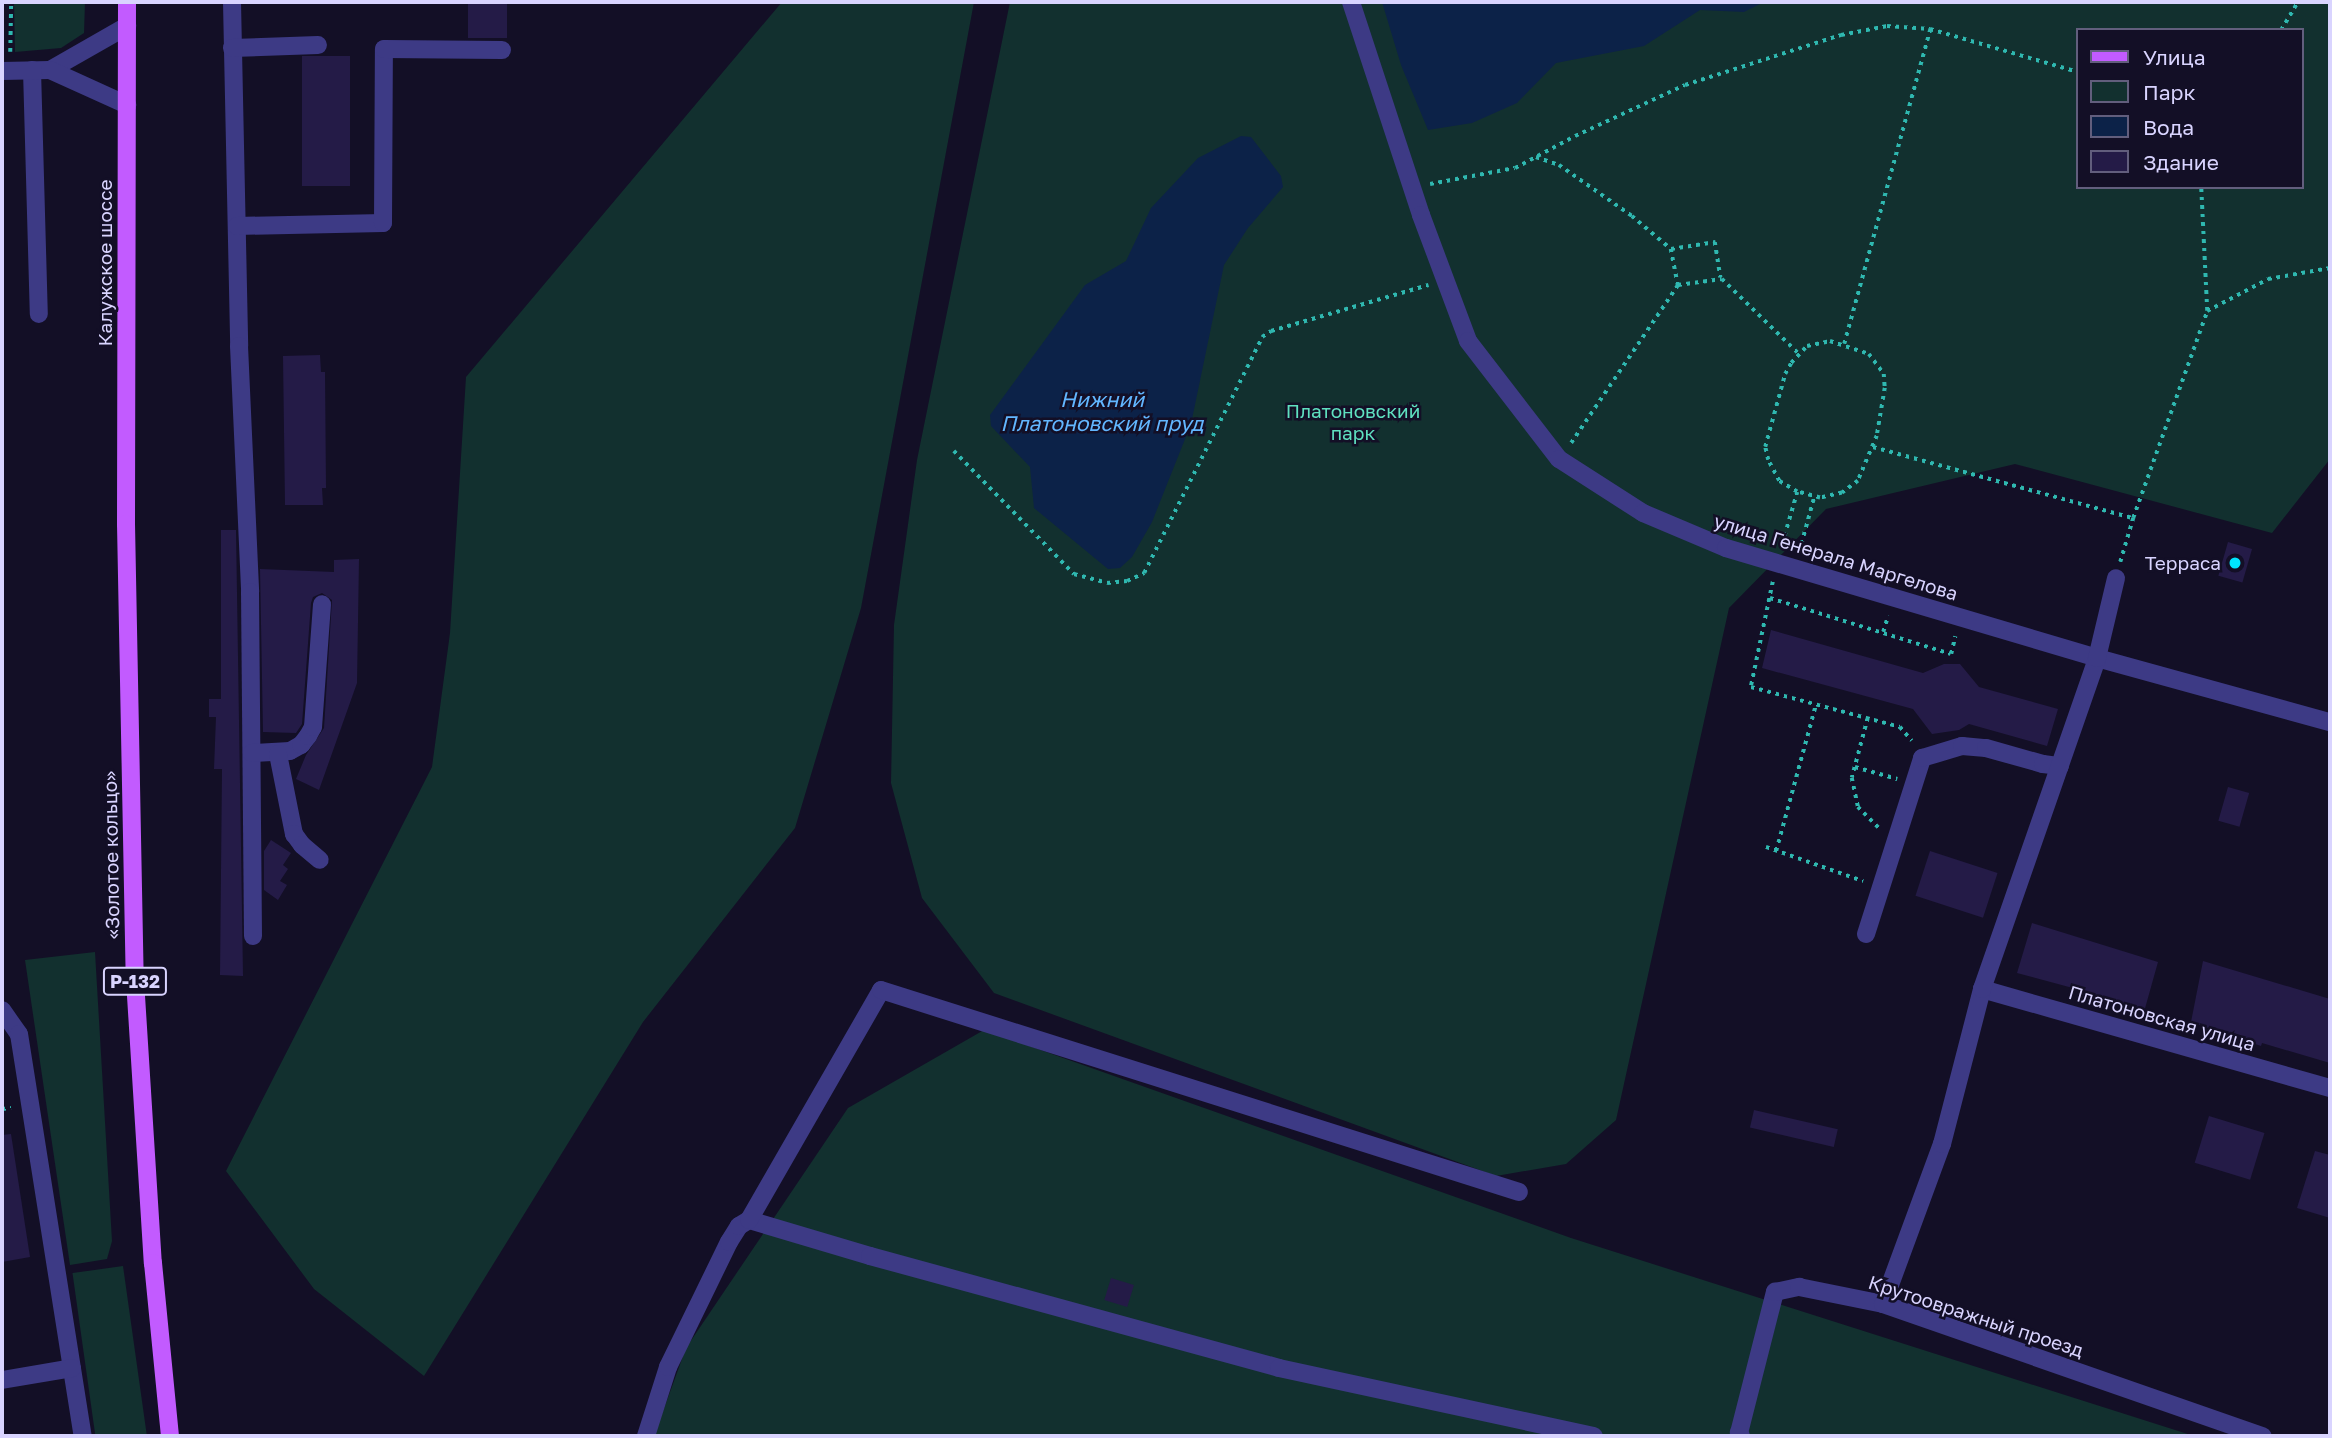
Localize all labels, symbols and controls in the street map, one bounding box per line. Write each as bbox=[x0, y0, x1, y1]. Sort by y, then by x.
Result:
legend bbox=[2076, 28, 2304, 189]
text: Улица bbox=[2143, 44, 2206, 70]
text: Парк bbox=[2143, 79, 2196, 105]
text: Вода bbox=[2143, 114, 2194, 140]
text: Здание bbox=[2143, 149, 2219, 175]
street label: Калужское шоссе bbox=[94, 179, 116, 347]
water label: Нижний Платоновский пруд bbox=[1001, 386, 1203, 436]
park label: Платоновский парк bbox=[1286, 400, 1420, 444]
street label: улица Генерала Маргелова bbox=[1711, 509, 1961, 605]
place label: Терраса bbox=[2145, 552, 2221, 574]
marker: Терраса bbox=[2227, 555, 2243, 571]
street label: «Золотое кольцо» bbox=[98, 770, 124, 940]
road number: Р-132 bbox=[102, 966, 168, 996]
street label: Платоновская улица bbox=[2066, 980, 2258, 1056]
street label: Крутоовражный проезд bbox=[1866, 1270, 2086, 1362]

